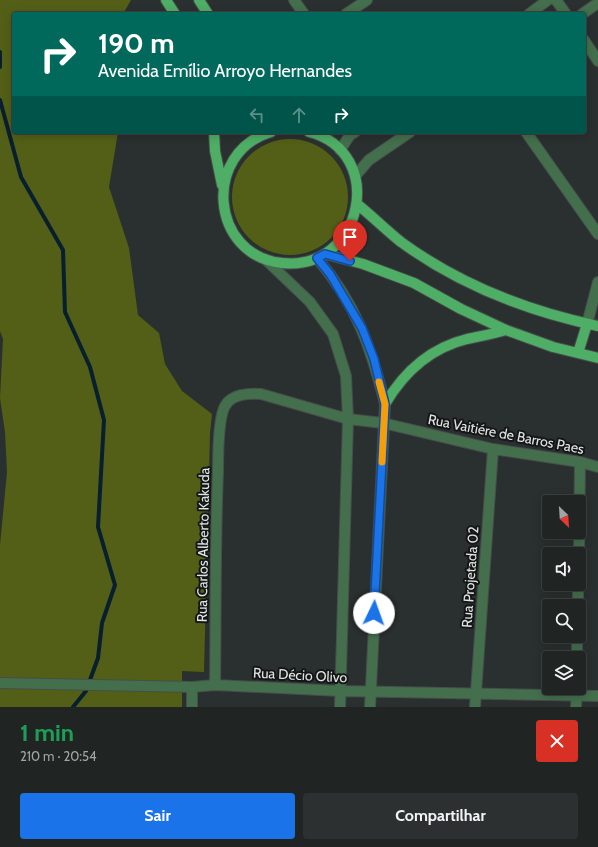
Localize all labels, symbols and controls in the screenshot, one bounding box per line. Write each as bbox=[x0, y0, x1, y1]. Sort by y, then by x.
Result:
text: 190 m bbox=[98, 26, 174, 60]
icon: right bbox=[32, 28, 84, 80]
text: Avenida Emílio Arroyo Hernandes bbox=[98, 60, 352, 82]
icon: left bbox=[246, 104, 268, 126]
icon: ahead bbox=[288, 104, 310, 126]
icon: right bbox=[330, 104, 352, 126]
pin bbox=[333, 220, 367, 261]
icon: arrive bbox=[339, 226, 361, 248]
street label: Rua Vaitiére de Barros Paes bbox=[426, 410, 586, 458]
street label: Rua Carlos Alberto Kakuda bbox=[193, 467, 213, 622]
north arrow bbox=[542, 495, 586, 539]
map controls bbox=[542, 495, 586, 695]
street label: Rua Projetada 02 bbox=[457, 526, 483, 628]
button: sound bbox=[542, 547, 586, 591]
position arrow bbox=[353, 592, 395, 634]
button: search bbox=[542, 599, 586, 643]
button: layers bbox=[542, 651, 586, 695]
street label: Rua Décio Olivo bbox=[252, 664, 348, 686]
text: 1 min bbox=[20, 718, 74, 747]
button: close bbox=[536, 720, 578, 762]
text: 210 m · 20:54 bbox=[20, 748, 97, 764]
button: Sair bbox=[20, 793, 295, 839]
button: Compartilhar bbox=[303, 793, 578, 839]

